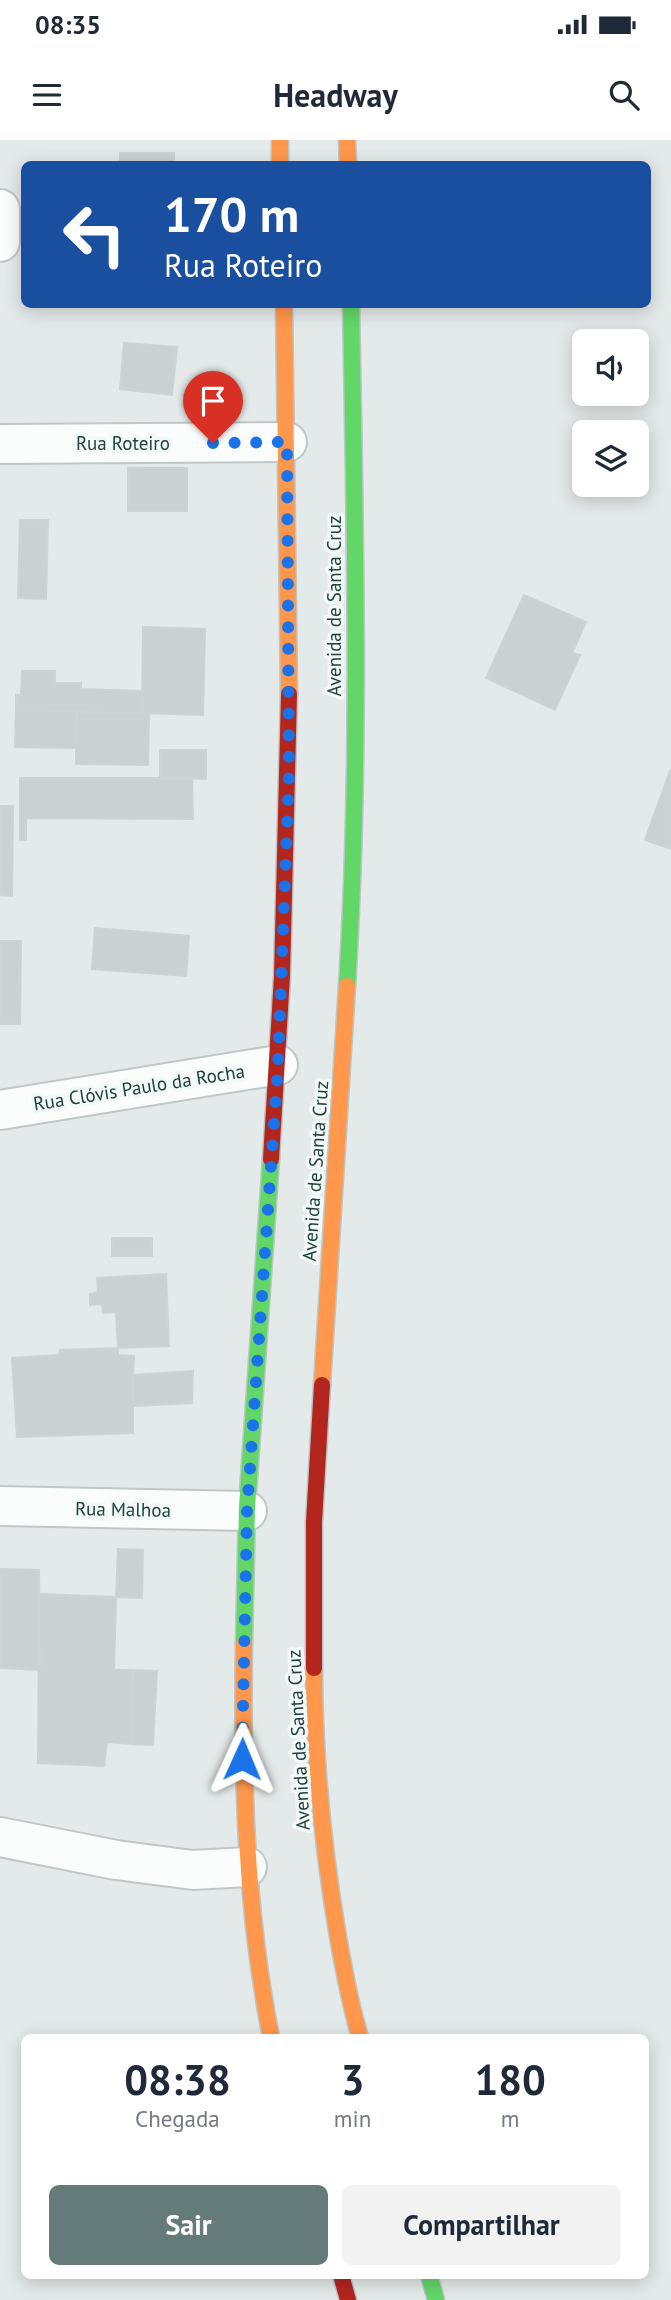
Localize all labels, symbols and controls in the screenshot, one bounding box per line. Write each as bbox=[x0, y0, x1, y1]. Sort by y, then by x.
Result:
text: 08:35 bbox=[35, 8, 101, 41]
text: Headway bbox=[273, 74, 398, 116]
icon: menu bbox=[28, 76, 66, 114]
icon: search bbox=[605, 76, 643, 114]
text: 170 m bbox=[164, 182, 299, 246]
icon: left bbox=[49, 189, 140, 280]
text: Rua Roteiro bbox=[164, 244, 322, 286]
map controls bbox=[572, 329, 649, 497]
button: sound bbox=[572, 329, 649, 406]
pin bbox=[183, 371, 243, 443]
icon: arrive bbox=[194, 382, 232, 420]
button: layers bbox=[572, 420, 649, 497]
street label: Rua Roteiro bbox=[76, 431, 170, 455]
street label: Avenida de Santa Cruz bbox=[322, 516, 346, 696]
street label: Rua Clóvis Paulo da Rocha bbox=[32, 1058, 246, 1116]
street label: Avenida de Santa Cruz bbox=[297, 1080, 333, 1262]
street label: Rua Malhoa bbox=[75, 1496, 171, 1522]
street label: Avenida de Santa Cruz bbox=[281, 1649, 315, 1831]
position arrow bbox=[205, 1722, 279, 1796]
text: 08:38 bbox=[124, 2052, 231, 2107]
text: 3 bbox=[341, 2052, 364, 2107]
text: 180 bbox=[474, 2052, 546, 2107]
text: Chegada bbox=[135, 2104, 220, 2133]
text: min bbox=[334, 2104, 371, 2133]
text: m bbox=[501, 2104, 519, 2133]
button: Sair bbox=[49, 2185, 328, 2265]
button: Compartilhar bbox=[342, 2185, 621, 2265]

